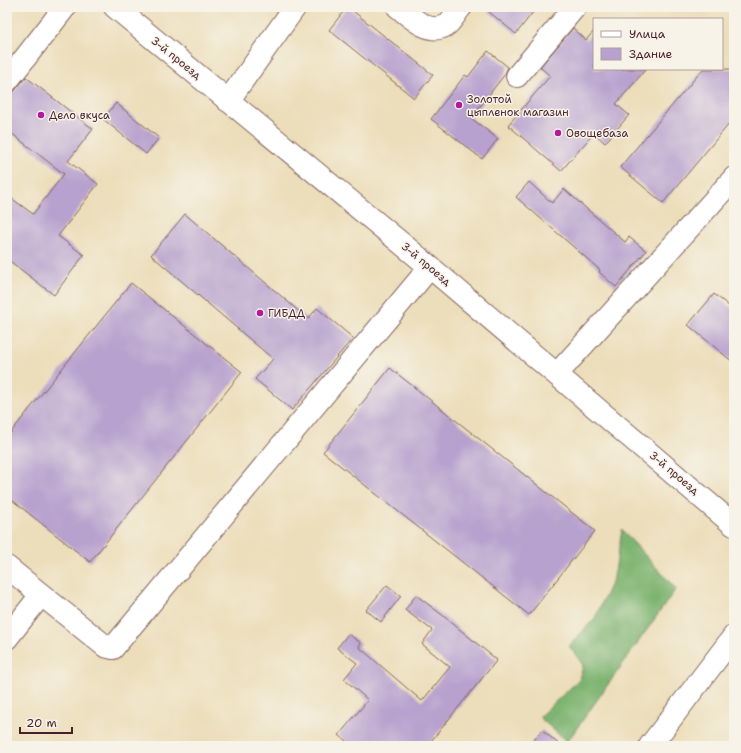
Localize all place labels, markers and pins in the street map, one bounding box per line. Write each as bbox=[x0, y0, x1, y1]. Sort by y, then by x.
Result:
place label: Золотой цыпленок магазин bbox=[467, 92, 569, 120]
marker: Золотой цыпленок магазин bbox=[454, 100, 464, 110]
place label: Дело вкуса bbox=[49, 108, 110, 123]
marker: Дело вкуса bbox=[36, 110, 46, 120]
place label: Овощебаза bbox=[566, 126, 628, 141]
marker: Овощебаза bbox=[553, 128, 563, 138]
place label: ГИБДД bbox=[268, 306, 306, 321]
marker: ГИБДД bbox=[255, 308, 265, 318]

